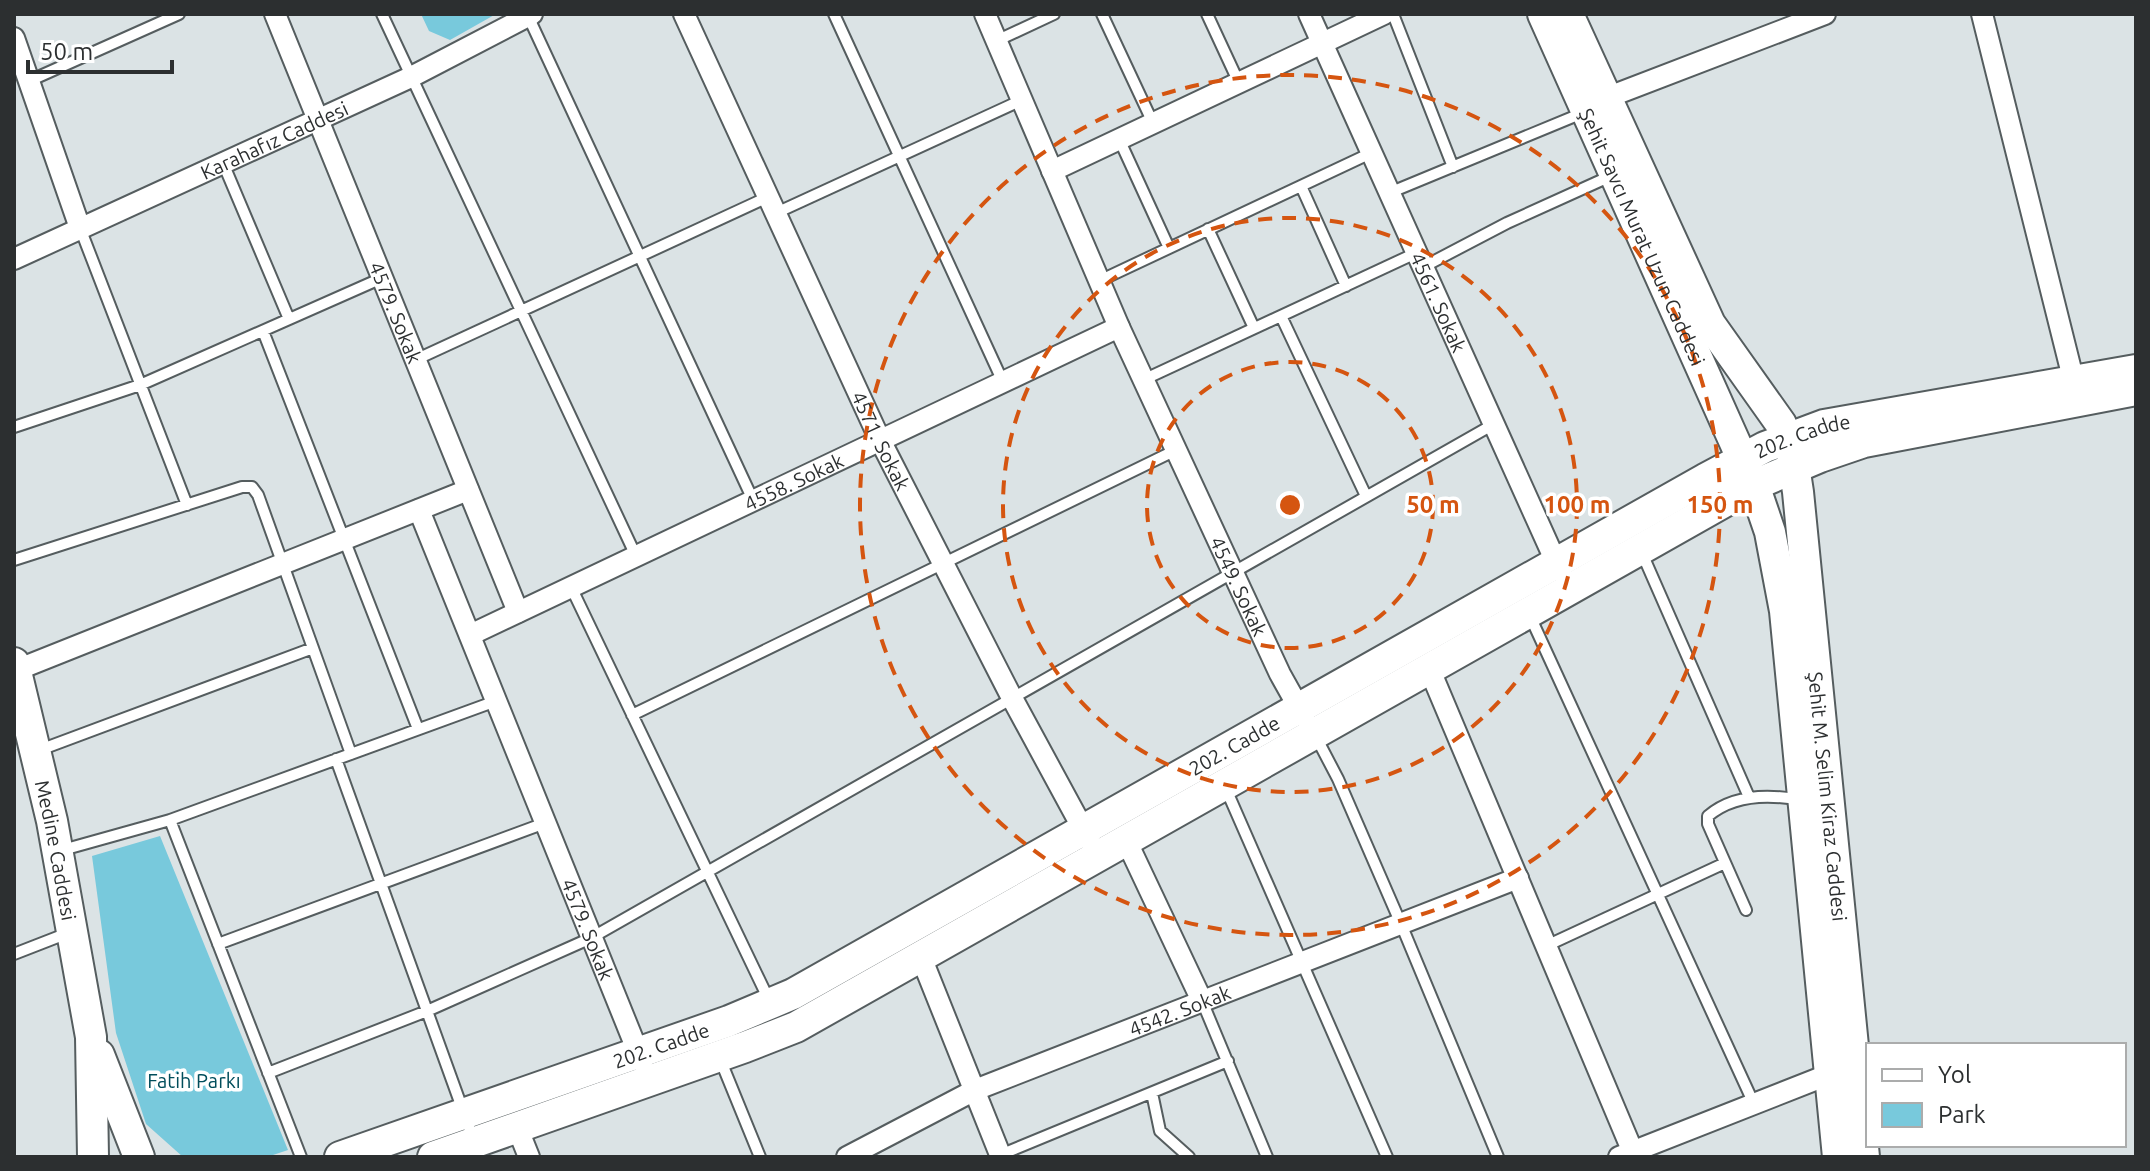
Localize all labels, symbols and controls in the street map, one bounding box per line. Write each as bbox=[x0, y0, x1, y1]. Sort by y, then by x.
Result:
scale bar bbox=[28, 24, 172, 74]
text: 50 m bbox=[40, 38, 93, 65]
street label: Karahafız Caddesi bbox=[197, 96, 351, 184]
street label: Şehit Savcı Murat Uzun Caddesi bbox=[1575, 104, 1710, 369]
street label: 4561. Sokak bbox=[1406, 248, 1471, 356]
street label: 4579. Sokak bbox=[365, 258, 427, 366]
street label: 4571. Sokak bbox=[848, 387, 915, 494]
street label: 202. Cadde bbox=[1750, 409, 1852, 462]
street label: 4558. Sokak bbox=[740, 448, 847, 515]
centre of rings bbox=[1276, 491, 1304, 519]
text: 50 m bbox=[1406, 491, 1460, 518]
text: 100 m bbox=[1544, 491, 1610, 518]
text: 150 m bbox=[1687, 491, 1753, 518]
street label: 4549. Sokak bbox=[1206, 532, 1272, 640]
street label: Şehit M. Selim Kiraz Caddesi bbox=[1804, 671, 1852, 922]
street label: 202. Cadde bbox=[1185, 710, 1283, 780]
street label: Medine Caddesi bbox=[31, 778, 81, 922]
street label: 4579. Sokak bbox=[558, 875, 619, 983]
street label: 4542. Sokak bbox=[1125, 980, 1234, 1040]
street label: 202. Cadde bbox=[610, 1017, 712, 1072]
legend bbox=[1866, 1043, 2126, 1147]
text: Yol bbox=[1938, 1061, 1971, 1088]
park label: Fatih Parkı bbox=[147, 1069, 241, 1092]
text: Park bbox=[1938, 1101, 1986, 1128]

